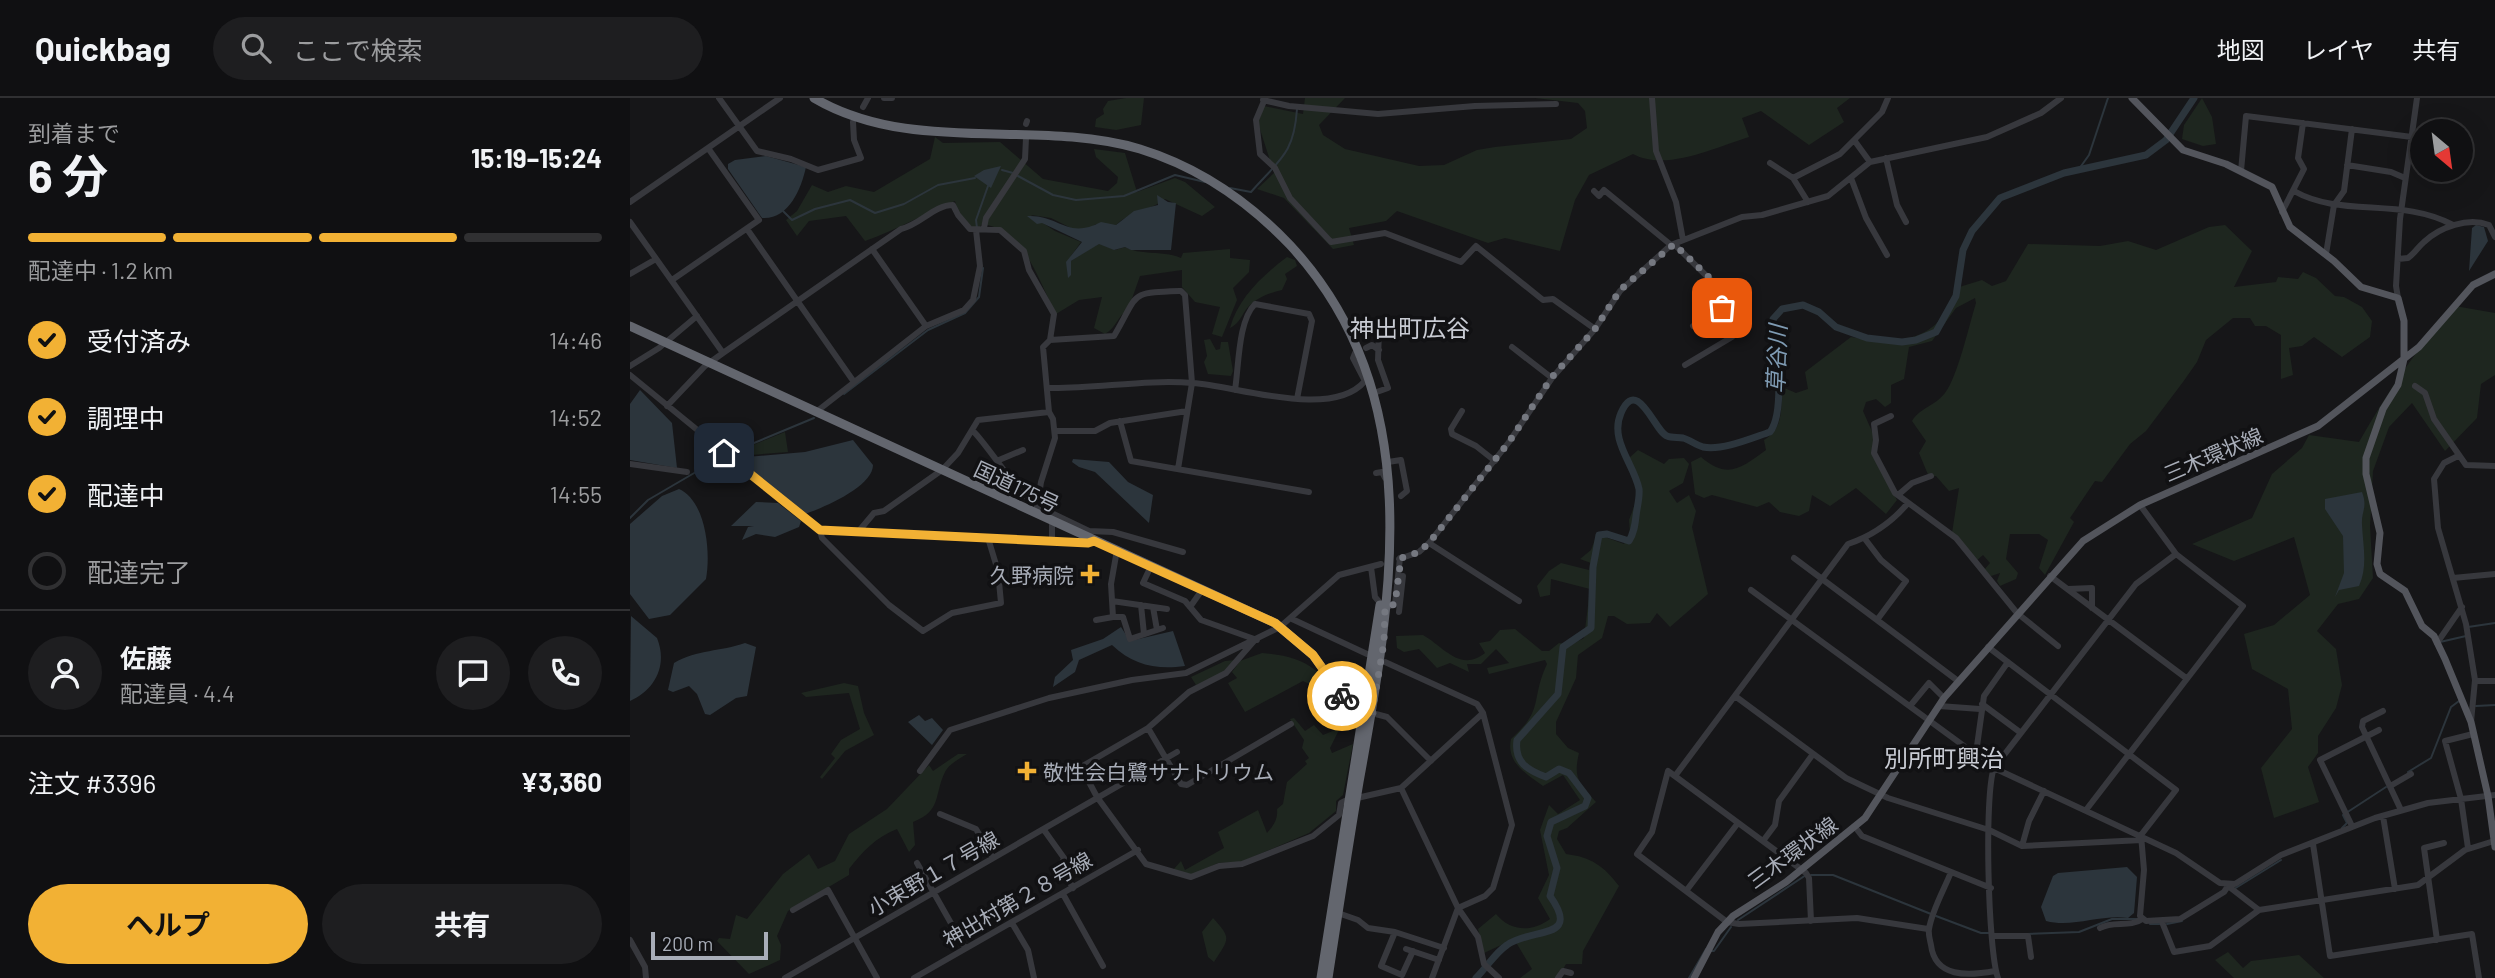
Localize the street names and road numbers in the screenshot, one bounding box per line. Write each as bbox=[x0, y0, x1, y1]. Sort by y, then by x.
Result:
street label: 三木環状線 bbox=[2160, 422, 2266, 486]
street label: 国道175号 bbox=[970, 455, 1064, 517]
street label: 三木環状線 bbox=[1742, 811, 1842, 893]
street label: 小束野１７号線 bbox=[863, 825, 1003, 921]
street label: 神出村第２８号線 bbox=[938, 846, 1096, 952]

